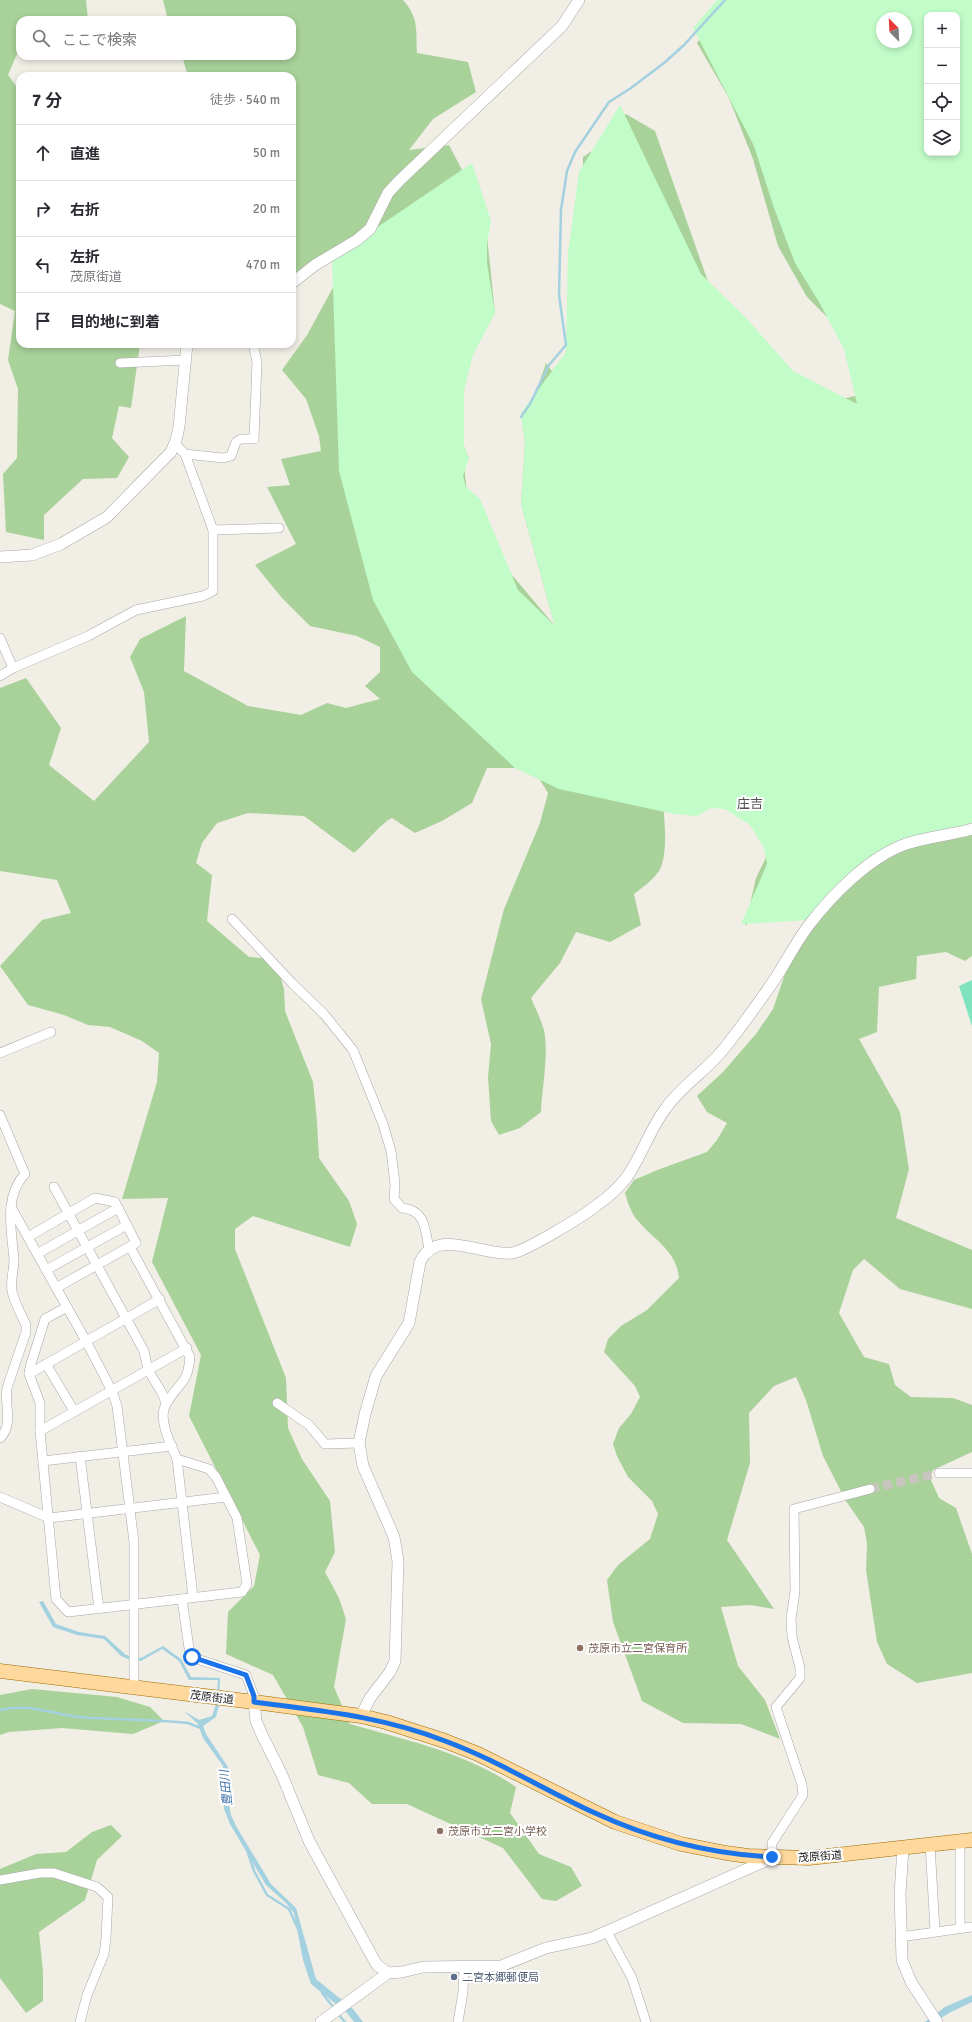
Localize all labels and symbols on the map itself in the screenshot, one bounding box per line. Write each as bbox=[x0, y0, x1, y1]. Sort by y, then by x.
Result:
north arrow bbox=[876, 12, 912, 48]
district label: 庄吉 bbox=[737, 796, 763, 812]
place label: 茂原市立二宮保育所 bbox=[588, 1642, 688, 1655]
marker: 茂原市立二宮保育所 bbox=[575, 1643, 585, 1653]
route start bbox=[183, 1648, 201, 1666]
street label: 茂原街道 bbox=[189, 1688, 235, 1707]
water label: 豊田川 bbox=[217, 1767, 236, 1807]
place label: 茂原市立二宮小学校 bbox=[448, 1825, 547, 1838]
marker: 茂原市立二宮小学校 bbox=[435, 1826, 445, 1836]
route end bbox=[763, 1848, 781, 1866]
street label: 茂原街道 bbox=[798, 1848, 842, 1865]
place label: 二宮本郷郵便局 bbox=[462, 1971, 539, 1984]
marker: 二宮本郷郵便局 bbox=[449, 1972, 459, 1982]

